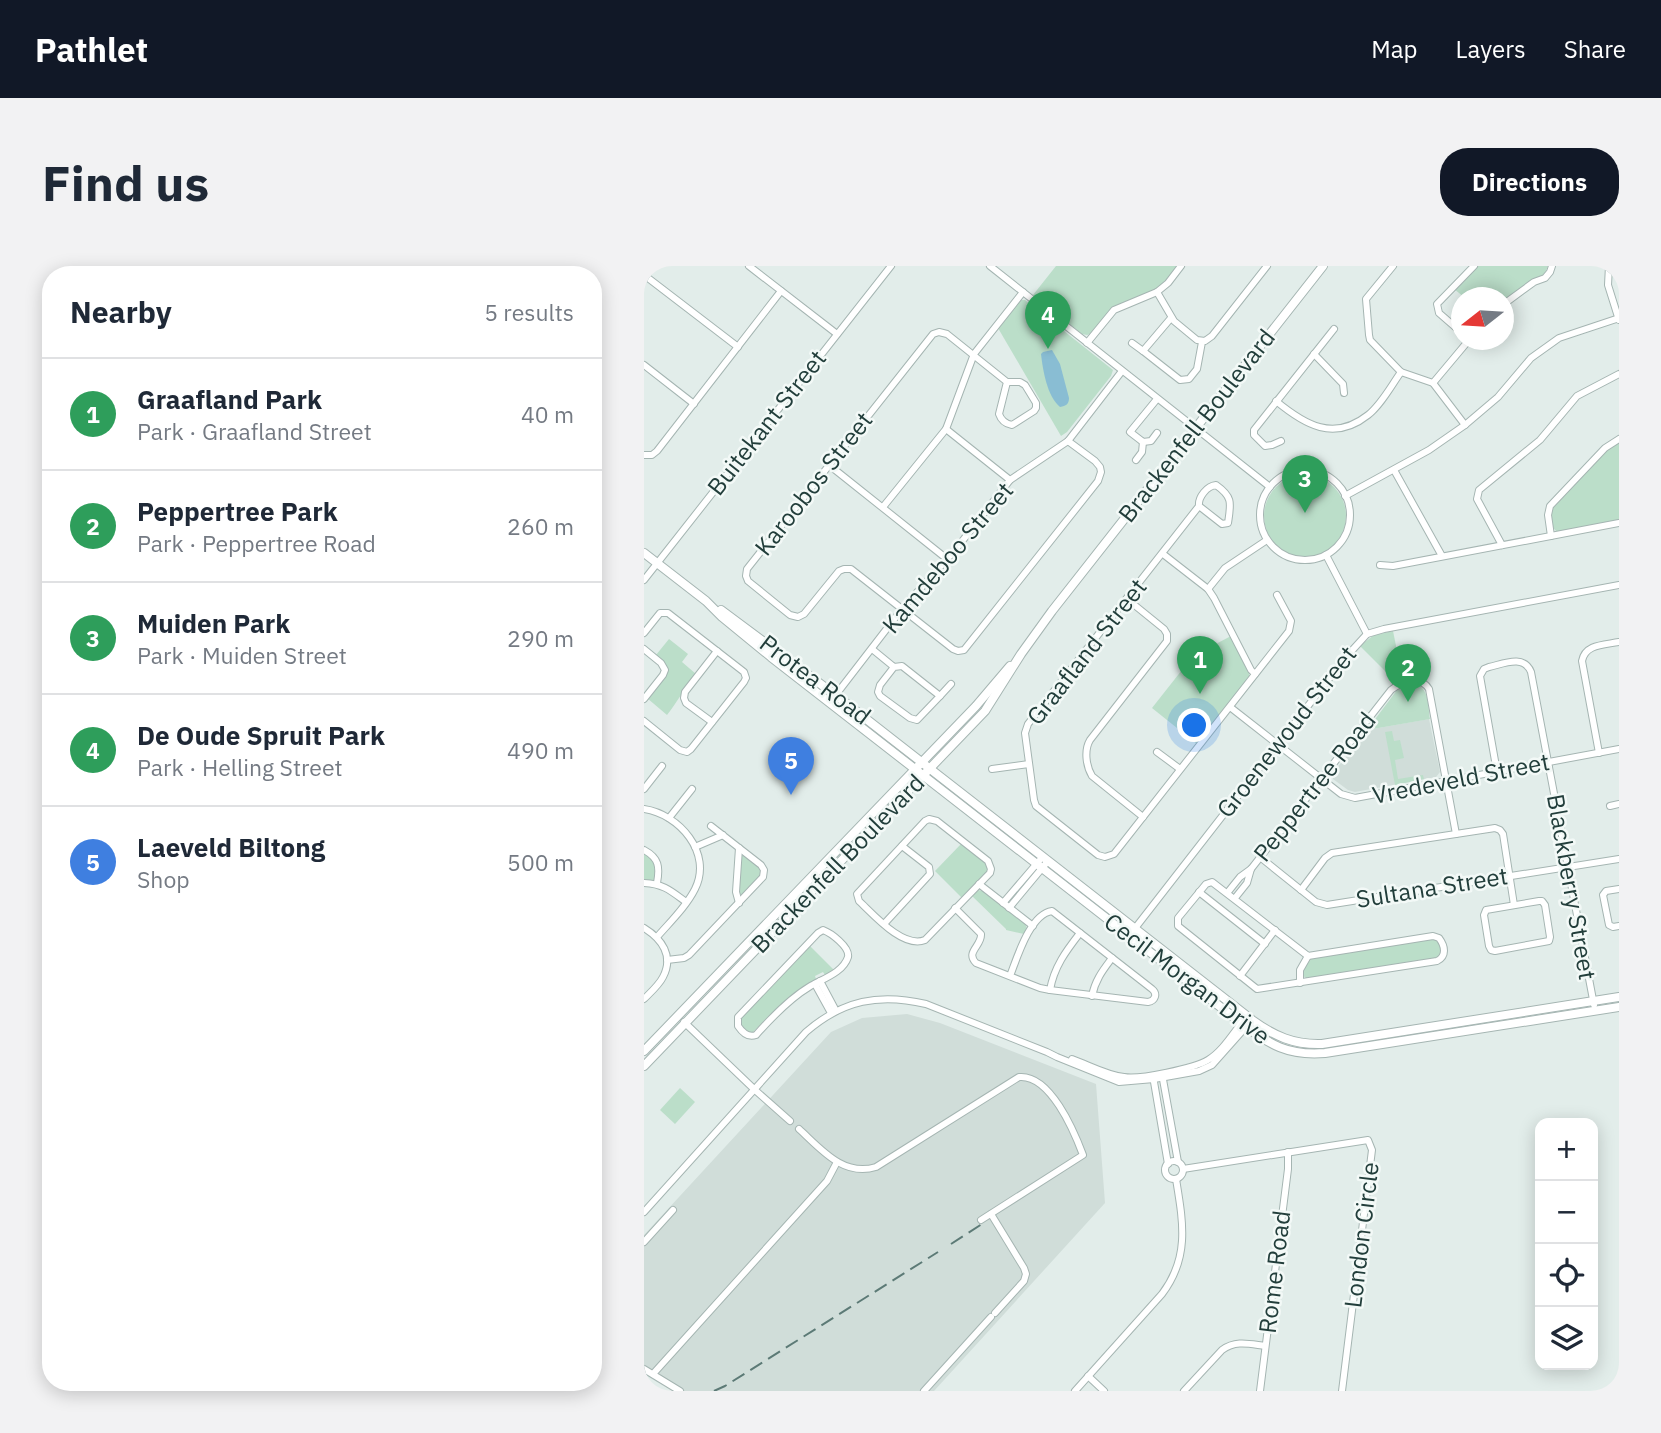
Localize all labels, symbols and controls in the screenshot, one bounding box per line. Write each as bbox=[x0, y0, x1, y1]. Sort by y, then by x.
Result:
text: Pathlet bbox=[35, 28, 148, 71]
text: Map bbox=[1371, 33, 1418, 65]
text: Layers bbox=[1456, 33, 1526, 65]
text: Share bbox=[1564, 33, 1626, 65]
button: Directions bbox=[1440, 148, 1619, 216]
text: Find us bbox=[42, 151, 209, 214]
north arrow bbox=[1451, 287, 1514, 350]
pin: 4 bbox=[1025, 291, 1071, 349]
text: Nearby bbox=[70, 292, 172, 331]
text: 5 results bbox=[484, 297, 574, 327]
street label: Brackenfell Boulevard bbox=[1111, 322, 1282, 529]
street label: Buitekant Street bbox=[700, 343, 833, 501]
text: Graafland Park bbox=[137, 382, 322, 416]
text: 1 bbox=[86, 399, 100, 429]
text: 40 m bbox=[521, 399, 574, 429]
street label: Karoobos Street bbox=[747, 405, 879, 562]
text: Park · Graafland Street bbox=[137, 416, 372, 446]
pin: 3 bbox=[1282, 455, 1328, 513]
street label: Kamdeboo Street bbox=[875, 475, 1020, 640]
text: Peppertree Park bbox=[137, 494, 338, 528]
text: 2 bbox=[86, 511, 100, 541]
text: 260 m bbox=[507, 511, 574, 541]
text: Park · Peppertree Road bbox=[137, 528, 376, 558]
street label: Graafland Street bbox=[1019, 572, 1153, 731]
text: Muiden Park bbox=[137, 606, 290, 640]
text: 3 bbox=[86, 623, 100, 653]
text: 290 m bbox=[507, 623, 574, 653]
street label: Protea Road bbox=[753, 627, 878, 732]
pin: 1 bbox=[1177, 636, 1223, 694]
street label: Groenewoud Street bbox=[1209, 639, 1363, 824]
text: Park · Muiden Street bbox=[137, 640, 347, 670]
pin: 2 bbox=[1385, 644, 1431, 702]
street label: Peppertree Road bbox=[1246, 705, 1383, 868]
your location bbox=[1177, 708, 1211, 742]
text: De Oude Spruit Park bbox=[137, 718, 385, 752]
text: 4 bbox=[86, 735, 100, 765]
text: 490 m bbox=[507, 735, 574, 765]
pin: 5 bbox=[768, 737, 814, 795]
street label: Vredeveld Street bbox=[1370, 745, 1552, 811]
text: Park · Helling Street bbox=[137, 752, 343, 782]
street label: Brackenfell Boulevard bbox=[743, 767, 931, 960]
street label: Blackberry Street bbox=[1540, 791, 1604, 982]
text: Laeveld Biltong bbox=[137, 830, 325, 864]
text: 5 bbox=[86, 847, 100, 877]
text: 500 m bbox=[507, 847, 574, 877]
street label: Sultana Street bbox=[1354, 859, 1510, 915]
text: Shop bbox=[137, 864, 190, 894]
street label: Cecil Morgan Drive bbox=[1098, 905, 1277, 1051]
map controls bbox=[1535, 1118, 1598, 1370]
button: + bbox=[1535, 1118, 1598, 1181]
street label: London Circle bbox=[1336, 1160, 1386, 1310]
button: − bbox=[1535, 1181, 1598, 1244]
street label: Rome Road bbox=[1251, 1209, 1297, 1335]
button: locate bbox=[1535, 1244, 1598, 1307]
button: layers bbox=[1535, 1307, 1598, 1370]

